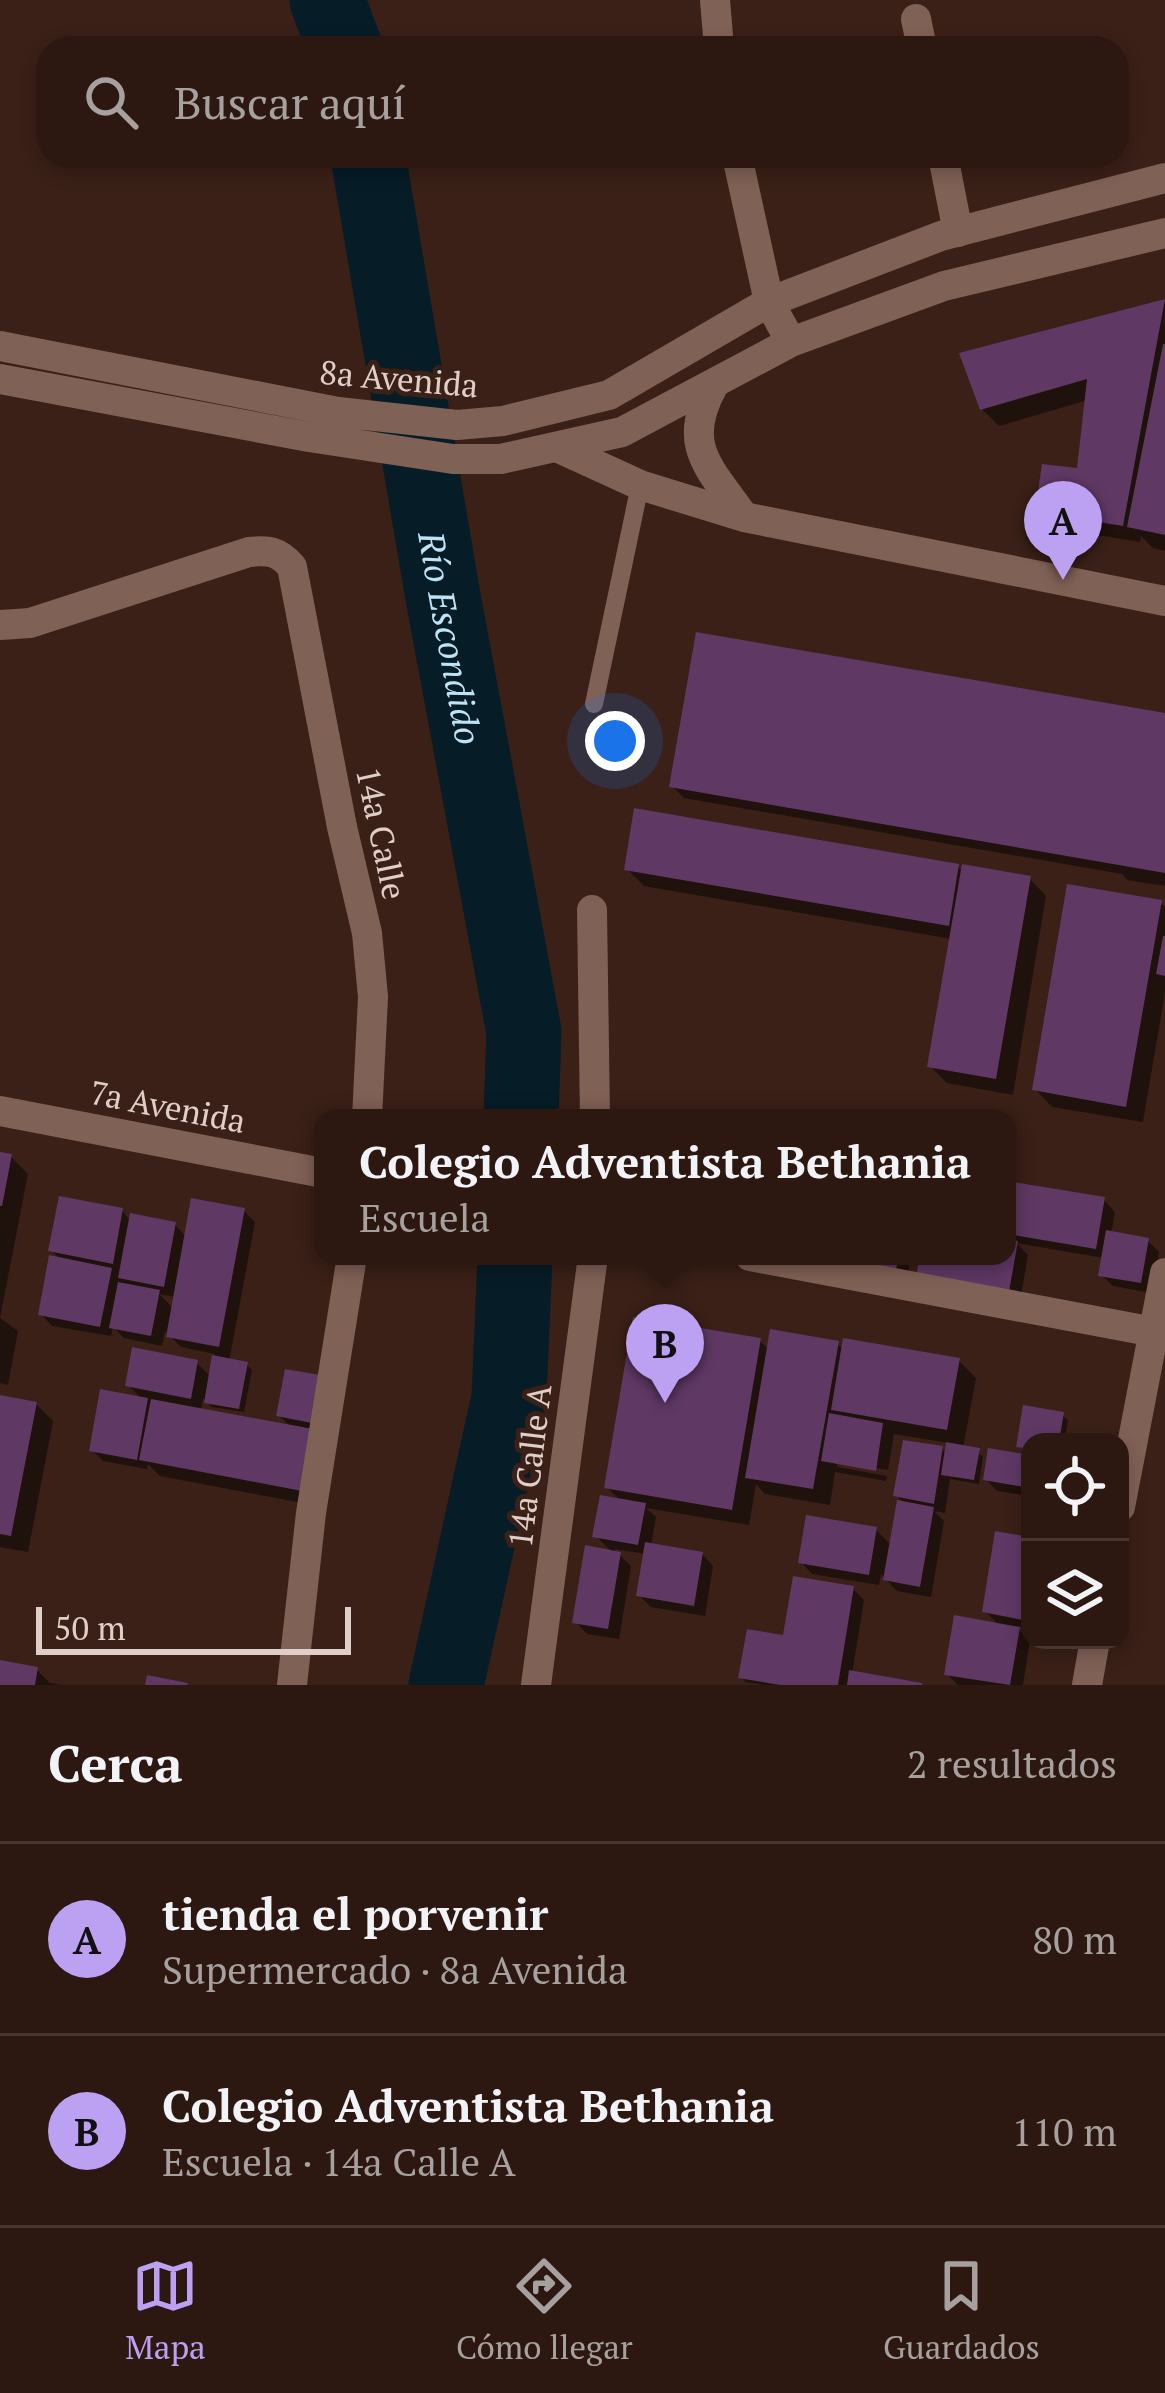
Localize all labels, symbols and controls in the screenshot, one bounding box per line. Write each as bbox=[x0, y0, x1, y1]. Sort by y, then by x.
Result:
search box bbox=[36, 36, 1129, 168]
icon: search bbox=[78, 69, 144, 135]
text: Buscar aquí bbox=[174, 72, 406, 132]
street label: 8a Avenida bbox=[318, 350, 480, 406]
pin: A bbox=[1024, 481, 1102, 580]
water label: Río Escondido bbox=[409, 527, 493, 748]
your location bbox=[585, 711, 645, 771]
street label: 14a Calle bbox=[347, 763, 417, 903]
street label: 7a Avenida bbox=[87, 1070, 249, 1142]
popup bbox=[314, 1109, 1016, 1265]
text: Colegio Adventista Bethania bbox=[359, 1131, 971, 1191]
text: Escuela bbox=[359, 1191, 490, 1243]
pin: B bbox=[626, 1304, 704, 1403]
street label: 14a Calle A bbox=[498, 1381, 560, 1550]
map controls bbox=[1021, 1433, 1129, 1649]
button: locate bbox=[1021, 1433, 1129, 1541]
button: layers bbox=[1021, 1541, 1129, 1649]
scale bar bbox=[36, 1601, 351, 1654]
text: 50 m bbox=[54, 1606, 126, 1649]
text: Cerca bbox=[48, 1729, 183, 1797]
text: 2 resultados bbox=[907, 1737, 1117, 1789]
text: tienda el porvenir bbox=[162, 1883, 548, 1943]
text: A bbox=[73, 1913, 101, 1965]
text: 80 m bbox=[1032, 1913, 1117, 1965]
text: Supermercado · 8a Avenida bbox=[162, 1943, 628, 1995]
text: Colegio Adventista Bethania bbox=[162, 2075, 774, 2135]
text: B bbox=[74, 2105, 100, 2157]
text: 110 m bbox=[1012, 2105, 1117, 2157]
text: Escuela · 14a Calle A bbox=[162, 2135, 516, 2187]
tab: Mapa bbox=[125, 2253, 206, 2368]
tab: Cómo llegar bbox=[456, 2253, 633, 2368]
tab: Guardados bbox=[883, 2253, 1040, 2368]

